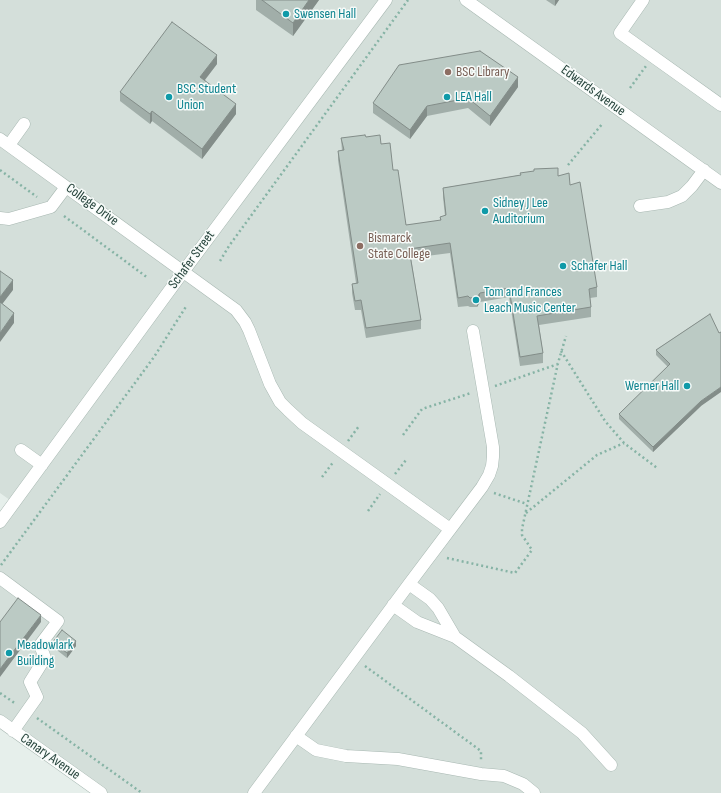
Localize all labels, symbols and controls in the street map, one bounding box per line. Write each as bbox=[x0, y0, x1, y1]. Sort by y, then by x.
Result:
place label: Swensen Hall bbox=[294, 6, 356, 22]
marker: Swensen Hall bbox=[281, 9, 291, 19]
street label: Edwards Avenue bbox=[557, 62, 629, 120]
place label: BSC Library bbox=[456, 64, 510, 80]
marker: BSC Library bbox=[443, 67, 453, 77]
place label: BSC Student Union bbox=[177, 81, 236, 114]
place label: LEA Hall bbox=[455, 89, 492, 105]
marker: BSC Student Union bbox=[164, 92, 174, 102]
marker: LEA Hall bbox=[442, 92, 452, 102]
street label: College Drive bbox=[62, 180, 122, 230]
place label: Sidney J Lee Auditorium bbox=[493, 195, 548, 228]
marker: Sidney J Lee Auditorium bbox=[480, 206, 490, 216]
street label: Schafer Street bbox=[165, 228, 219, 292]
place label: Bismarck State College bbox=[368, 230, 430, 262]
marker: Bismarck State College bbox=[355, 241, 365, 251]
place label: Schafer Hall bbox=[571, 258, 627, 274]
marker: Schafer Hall bbox=[558, 261, 568, 271]
place label: Tom and Frances Leach Music Center bbox=[484, 284, 576, 316]
marker: Tom and Frances Leach Music Center bbox=[471, 295, 481, 305]
place label: Werner Hall bbox=[625, 378, 679, 394]
marker: Werner Hall bbox=[682, 381, 692, 391]
place label: Meadowlark Building bbox=[17, 637, 73, 670]
marker: Meadowlark Building bbox=[4, 648, 14, 658]
street label: Canary Avenue bbox=[17, 730, 83, 784]

